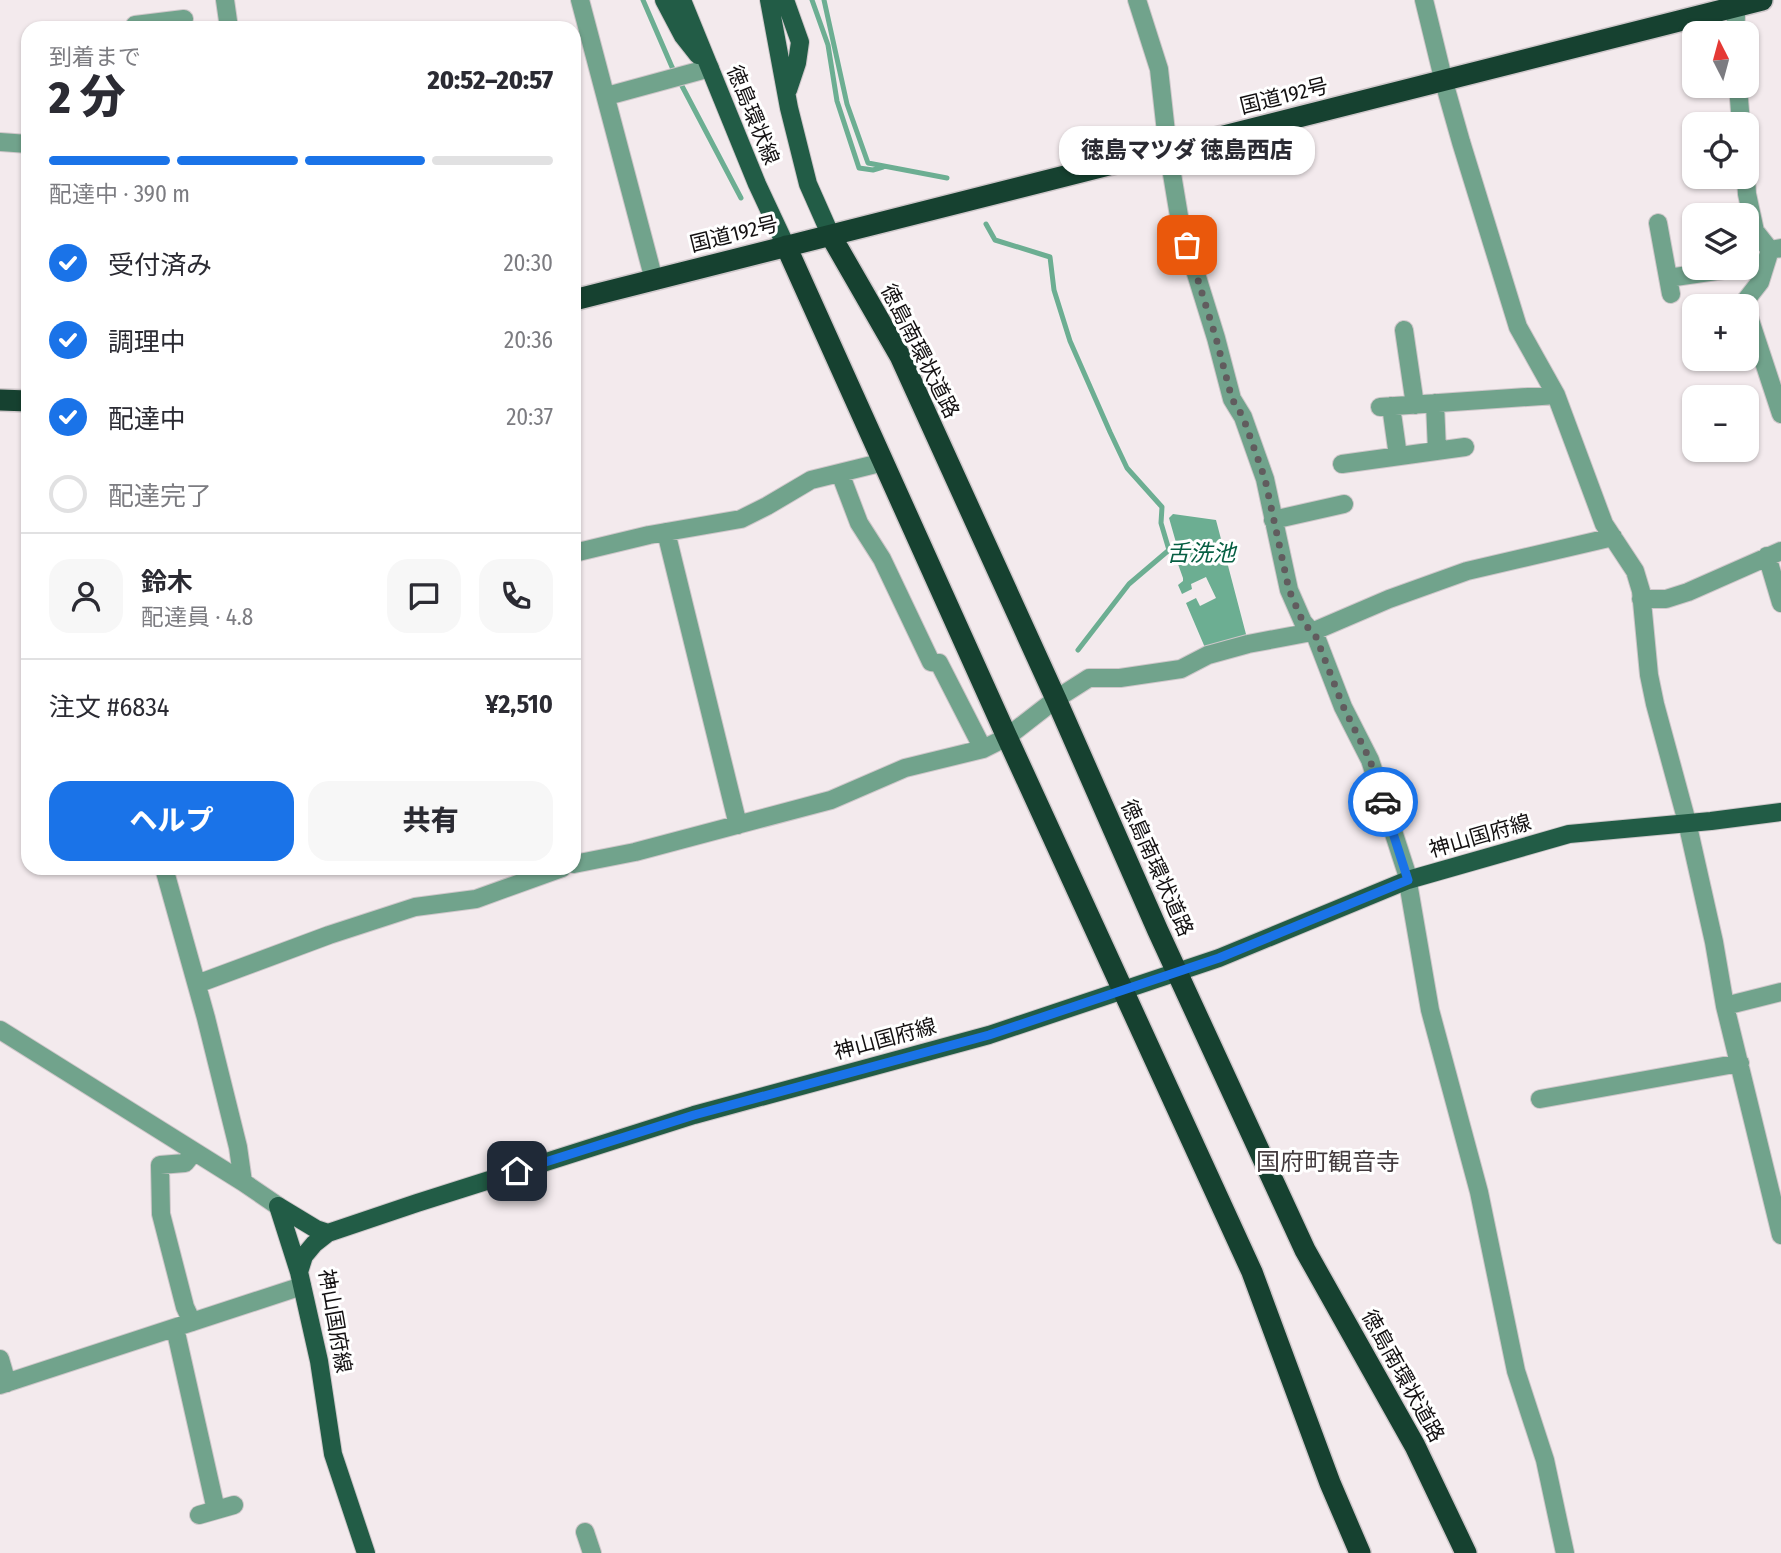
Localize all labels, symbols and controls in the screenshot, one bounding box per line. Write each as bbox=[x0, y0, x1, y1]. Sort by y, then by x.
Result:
north arrow bbox=[1682, 21, 1759, 98]
map controls bbox=[1682, 21, 1759, 462]
text: 到着まで bbox=[49, 43, 141, 71]
street label: 徳島環状線 bbox=[721, 61, 785, 169]
text: 20:52–20:57 bbox=[427, 65, 553, 96]
text: 2 分 bbox=[49, 70, 126, 125]
street label: 国道192号 bbox=[1237, 72, 1331, 120]
button: locate bbox=[1682, 112, 1759, 189]
callout: 徳島マツダ 徳島西店 bbox=[1059, 126, 1315, 175]
text: 徳島マツダ 徳島西店 bbox=[1081, 136, 1293, 164]
text: 配達中 · 390 m bbox=[49, 180, 190, 208]
button: layers bbox=[1682, 203, 1759, 280]
street label: 国道192号 bbox=[687, 210, 781, 258]
pin bbox=[1157, 215, 1217, 275]
icon: bag bbox=[1168, 226, 1206, 264]
icon: check bbox=[49, 244, 87, 282]
text: 20:30 bbox=[503, 249, 553, 277]
text: 受付済み bbox=[108, 250, 212, 281]
street label: 徳島南環状道路 bbox=[875, 280, 965, 422]
button: + bbox=[1682, 294, 1759, 371]
icon: check bbox=[49, 321, 87, 359]
text: 20:36 bbox=[504, 326, 553, 354]
text: 調理中 bbox=[108, 327, 186, 358]
button: − bbox=[1682, 385, 1759, 462]
icon: check bbox=[49, 398, 87, 436]
text: 20:37 bbox=[506, 403, 553, 431]
text: 配達中 bbox=[108, 404, 186, 435]
text: 配達完了 bbox=[108, 481, 212, 512]
water label: 舌洗池 bbox=[1167, 539, 1238, 567]
button: person bbox=[49, 559, 123, 633]
button: chat bbox=[387, 559, 461, 633]
button: phone bbox=[479, 559, 553, 633]
text: 鈴木 bbox=[141, 567, 193, 598]
text: 配達員 · 4.8 bbox=[141, 603, 253, 631]
text: ¥2,510 bbox=[485, 689, 553, 720]
text: 注文 #6834 bbox=[49, 692, 169, 723]
courier bbox=[1348, 767, 1418, 837]
button: ヘルプ bbox=[49, 781, 294, 861]
button: 共有 bbox=[308, 781, 553, 861]
icon: car bbox=[1364, 783, 1402, 821]
street label: 徳島南環状道路 bbox=[1115, 796, 1199, 940]
street label: 神山国府線 bbox=[1426, 809, 1534, 863]
street label: 神山国府線 bbox=[831, 1013, 939, 1065]
pin bbox=[487, 1141, 547, 1201]
district label: 国府町観音寺 bbox=[1256, 1148, 1400, 1176]
icon: home bbox=[498, 1152, 536, 1190]
street label: 神山国府線 bbox=[313, 1267, 357, 1375]
street label: 徳島南環状道路 bbox=[1356, 1305, 1450, 1447]

